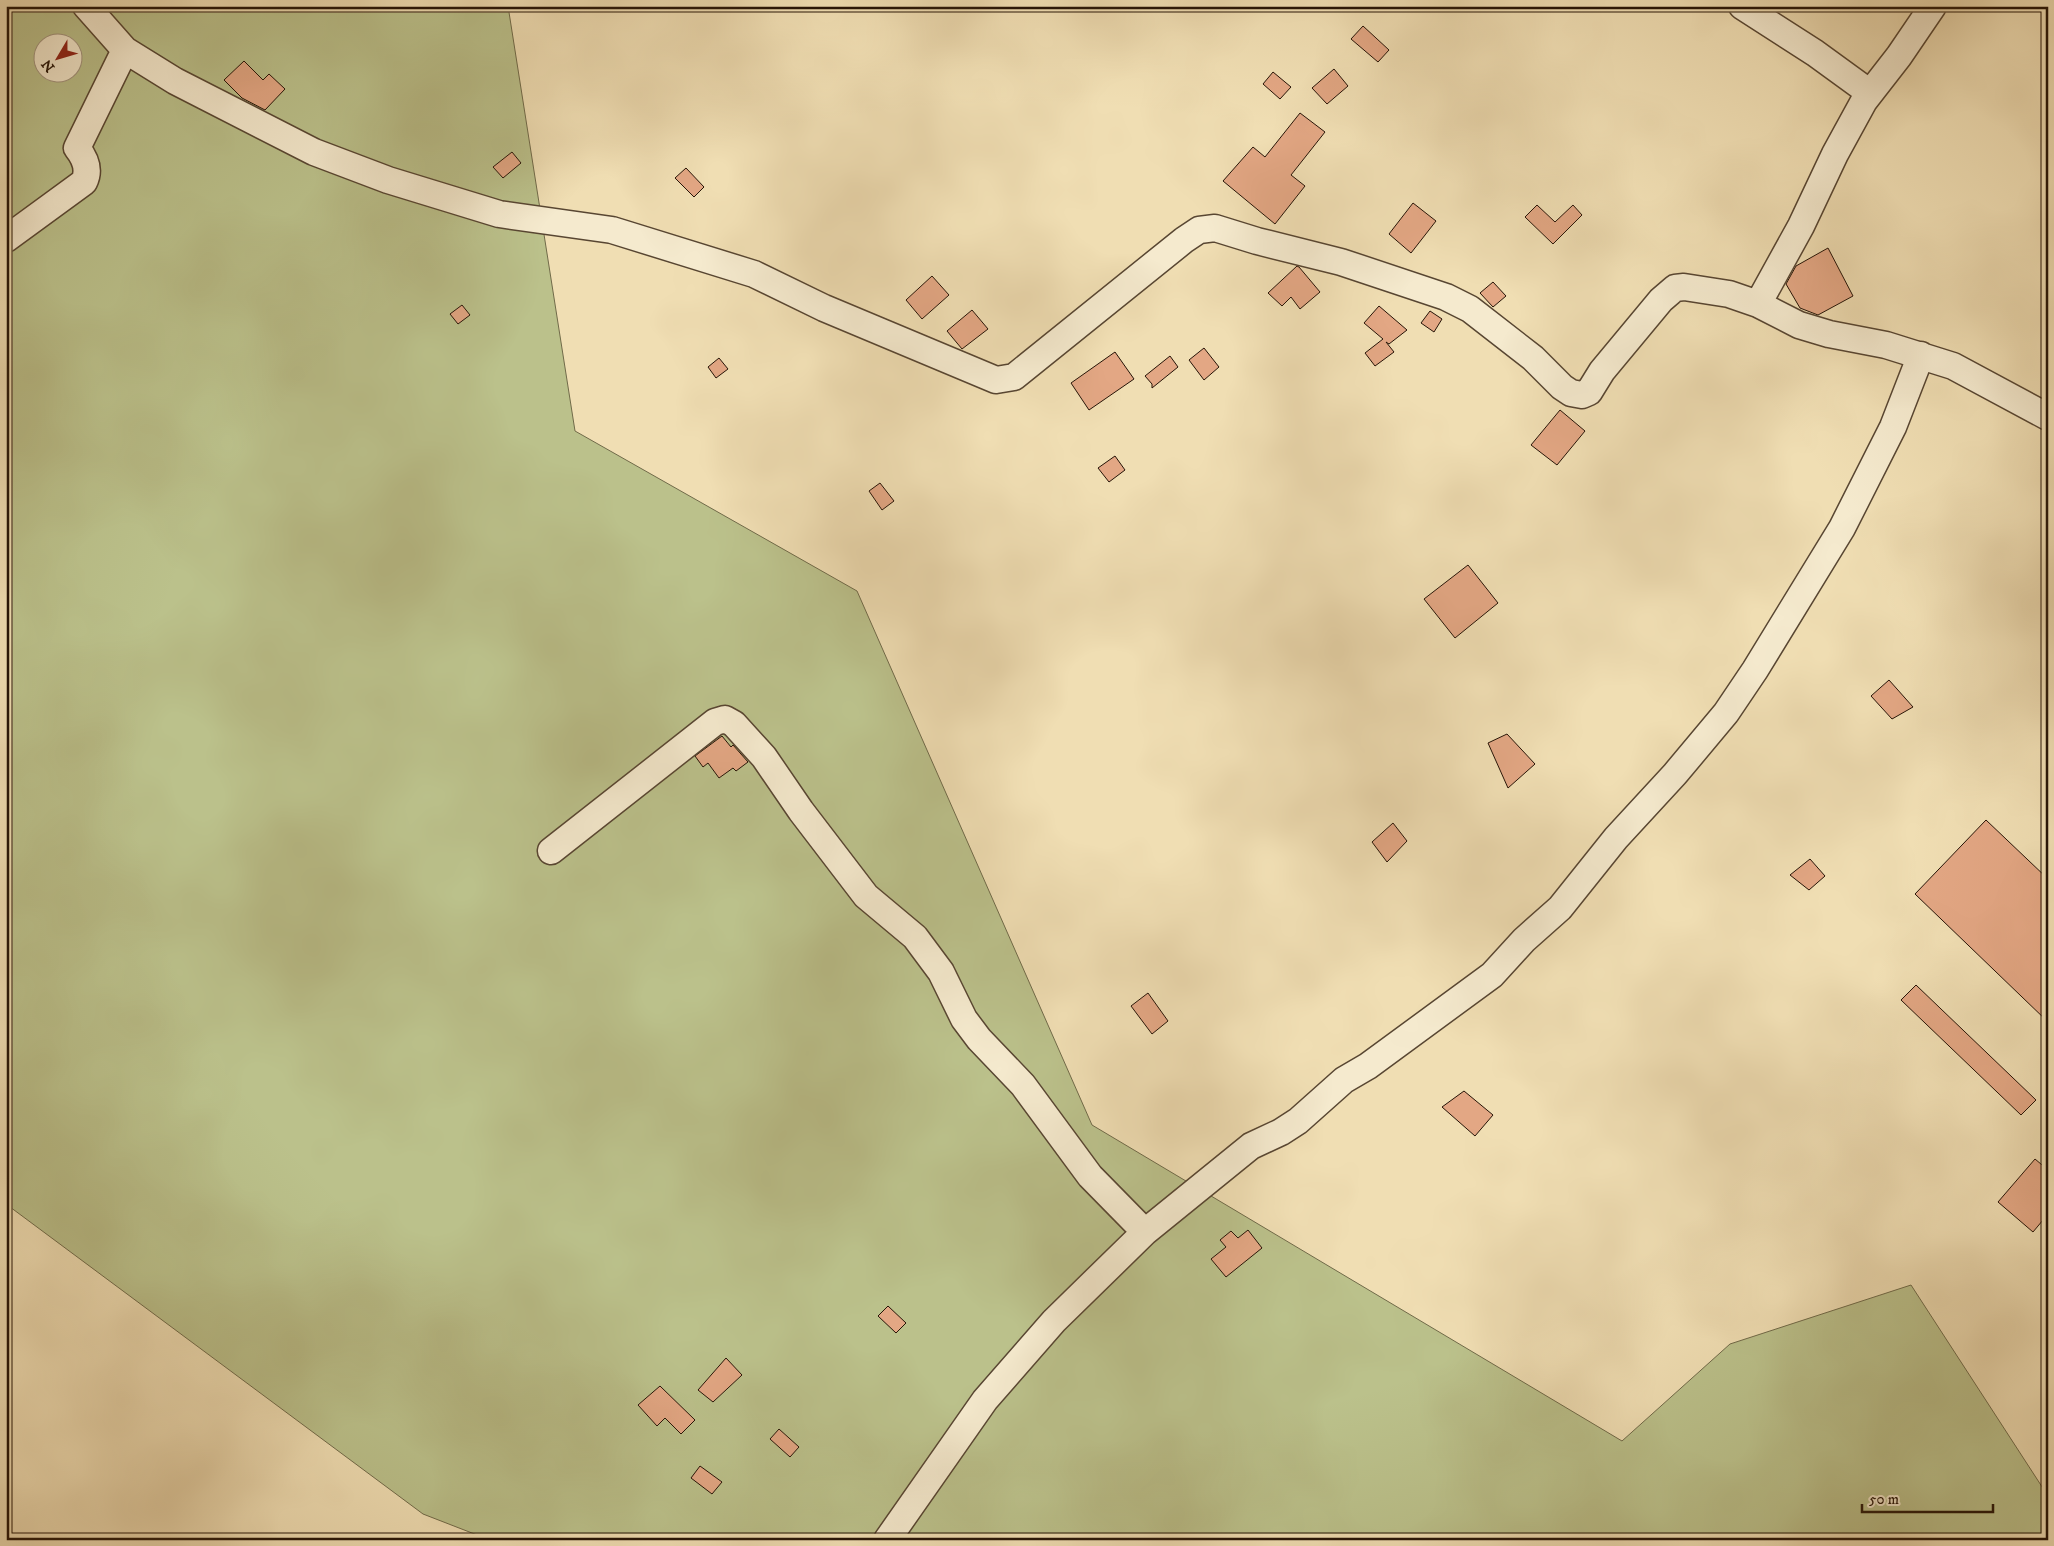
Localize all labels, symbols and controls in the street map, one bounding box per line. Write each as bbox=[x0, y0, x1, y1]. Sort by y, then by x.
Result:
north arrow bbox=[32, 32, 82, 82]
text: N bbox=[38, 55, 59, 75]
scale bar bbox=[1862, 1481, 1993, 1513]
text: 50 m bbox=[1869, 1490, 1899, 1509]

